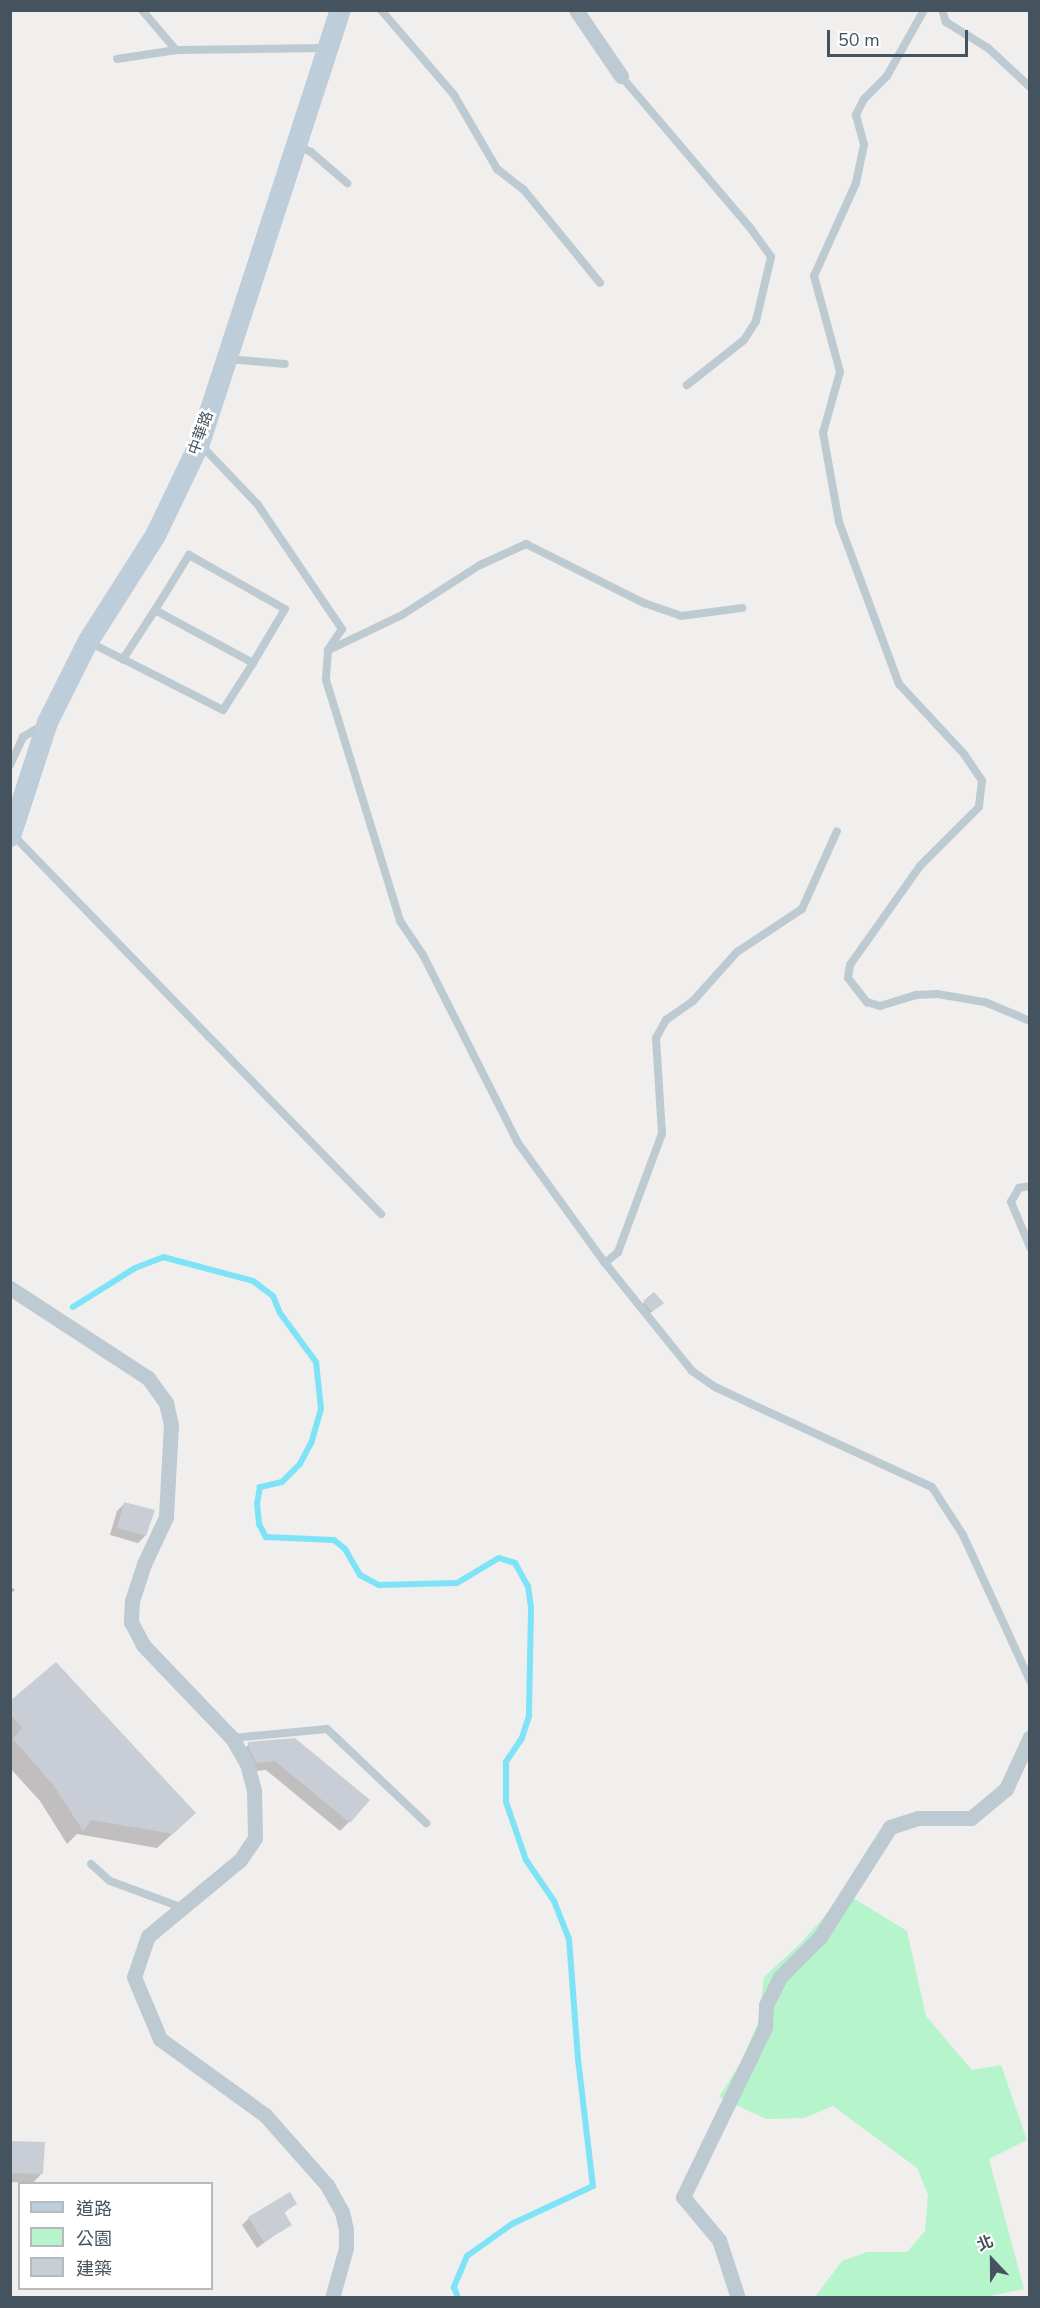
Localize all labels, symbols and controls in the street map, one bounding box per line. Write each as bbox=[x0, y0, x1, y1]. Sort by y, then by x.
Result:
scale bar bbox=[830, 18, 971, 56]
text: 50 m bbox=[838, 28, 880, 52]
street label: 中華路 bbox=[185, 409, 217, 457]
legend bbox=[18, 2182, 213, 2290]
text: 道路 bbox=[76, 2197, 112, 2221]
text: 公園 bbox=[76, 2227, 112, 2251]
north arrow bbox=[962, 2230, 1022, 2290]
text: 北 bbox=[974, 2230, 997, 2257]
text: 建築 bbox=[76, 2257, 112, 2281]

